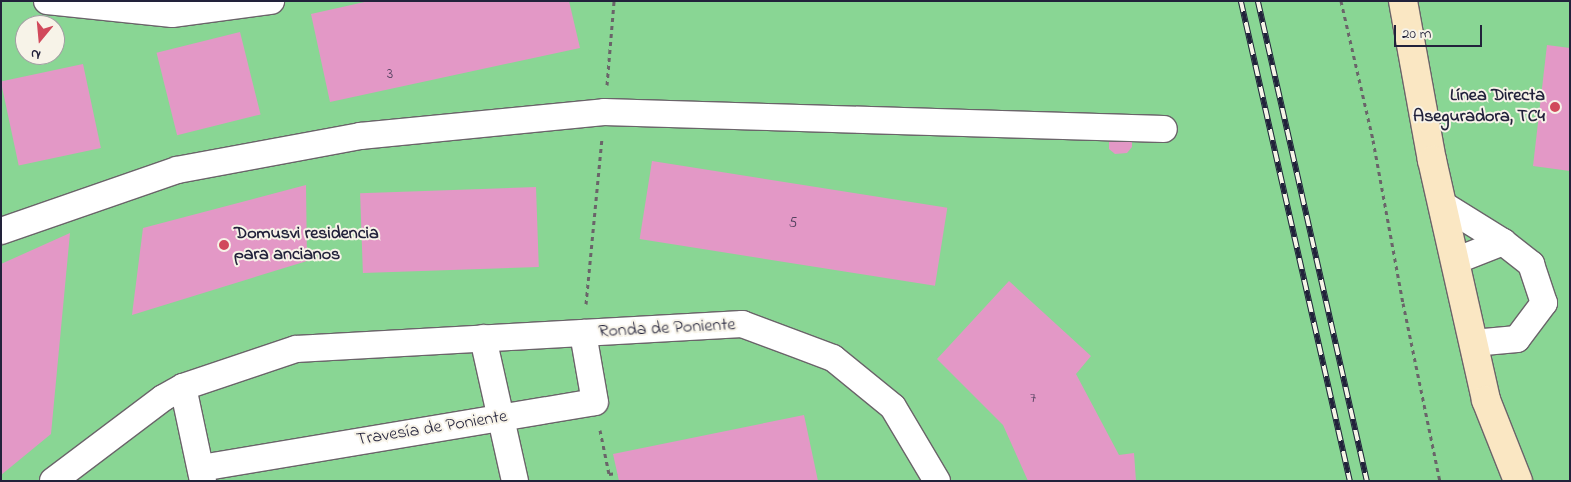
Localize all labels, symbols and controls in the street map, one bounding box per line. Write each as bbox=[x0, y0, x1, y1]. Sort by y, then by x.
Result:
north arrow bbox=[15, 15, 65, 65]
scale bar bbox=[1396, 15, 1484, 47]
text: 20 m bbox=[1402, 23, 1431, 45]
text: N bbox=[28, 42, 43, 65]
house number: 3 bbox=[387, 66, 393, 84]
place label: Línea Directa Aseguradora, TC4 bbox=[1413, 86, 1545, 128]
marker: Línea Directa Aseguradora, TC4 bbox=[1549, 101, 1561, 113]
house number: 5 bbox=[789, 215, 797, 233]
place label: Domusvi residencia para ancianos bbox=[234, 224, 379, 266]
marker: Domusvi residencia para ancianos bbox=[218, 239, 230, 251]
street label: Ronda de Poniente bbox=[598, 315, 736, 343]
house number: 7 bbox=[1030, 390, 1036, 408]
street label: Travesía de Poniente bbox=[355, 406, 509, 452]

